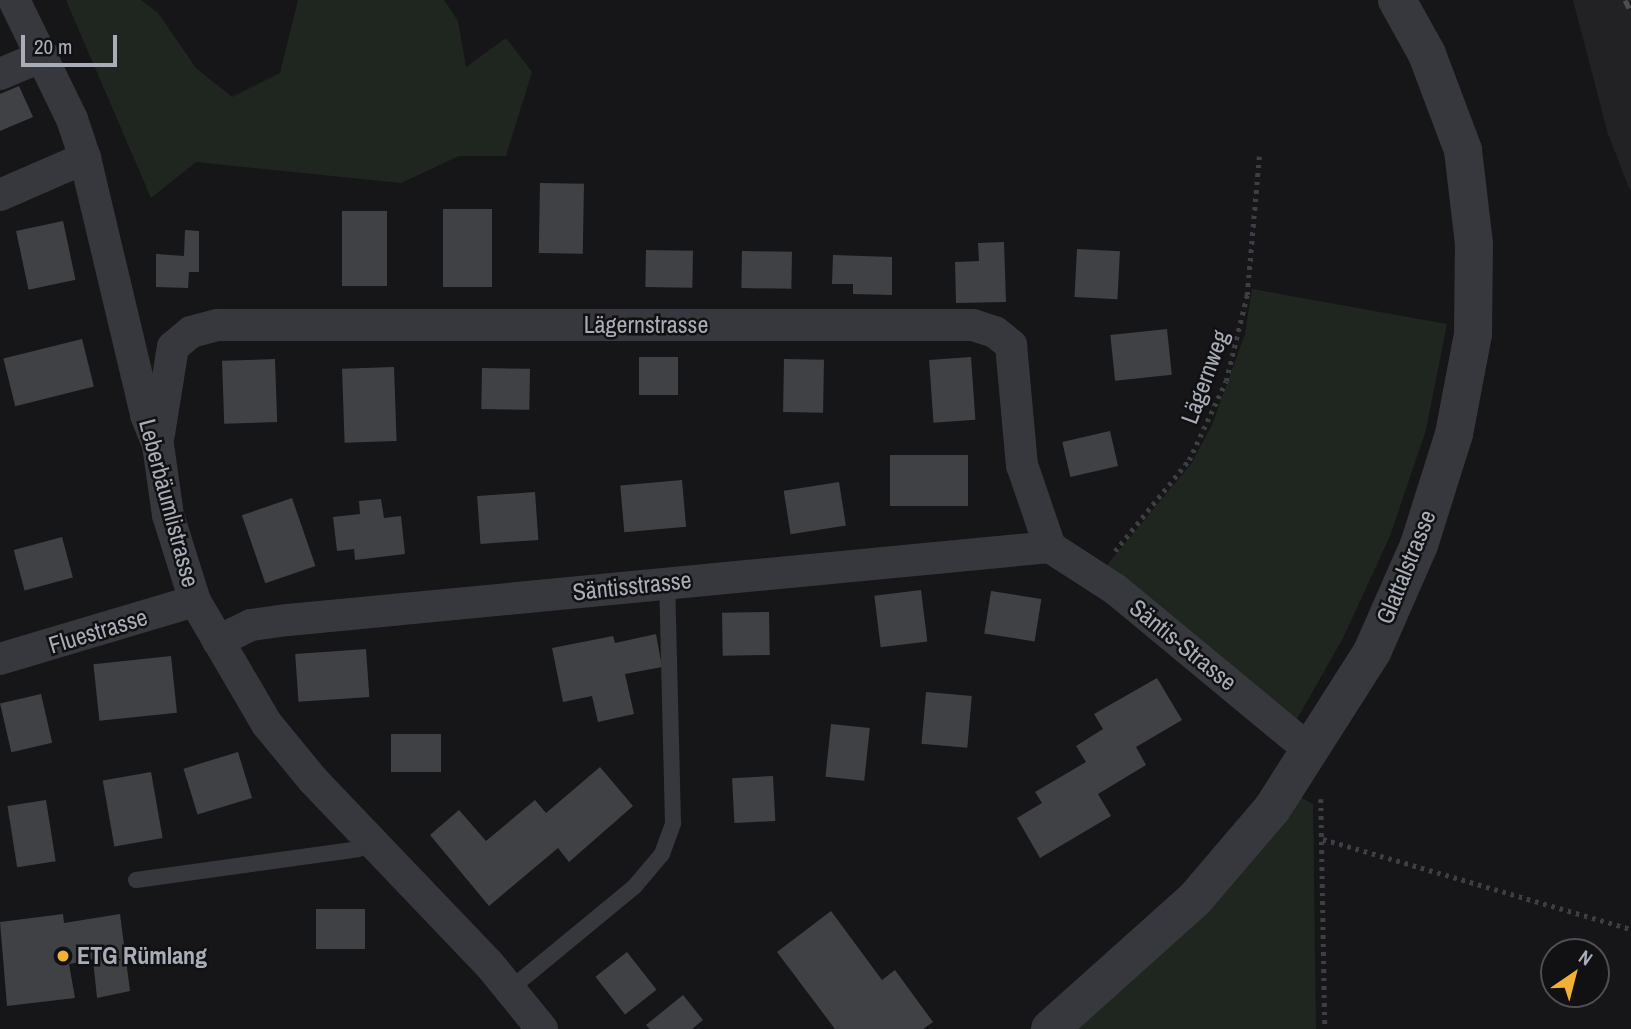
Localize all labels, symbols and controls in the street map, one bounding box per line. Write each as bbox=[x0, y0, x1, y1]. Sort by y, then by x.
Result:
scale bar bbox=[24, 21, 121, 65]
text: 20 m bbox=[34, 32, 72, 61]
street label: Lägernstrasse bbox=[584, 311, 708, 339]
street label: Lägernweg bbox=[1175, 326, 1235, 428]
street label: Leberbäumlistrasse bbox=[133, 416, 205, 590]
street label: Glattalstrasse bbox=[1370, 506, 1442, 628]
street label: Säntisstrasse bbox=[571, 565, 693, 607]
street label: Säntis-Strasse bbox=[1124, 593, 1242, 697]
street label: Fluestrasse bbox=[45, 602, 151, 660]
north arrow bbox=[1540, 938, 1610, 1008]
place label: ETG Rümlang bbox=[77, 942, 207, 970]
text: N bbox=[1574, 944, 1598, 971]
marker: ETG Rümlang bbox=[55, 948, 71, 964]

